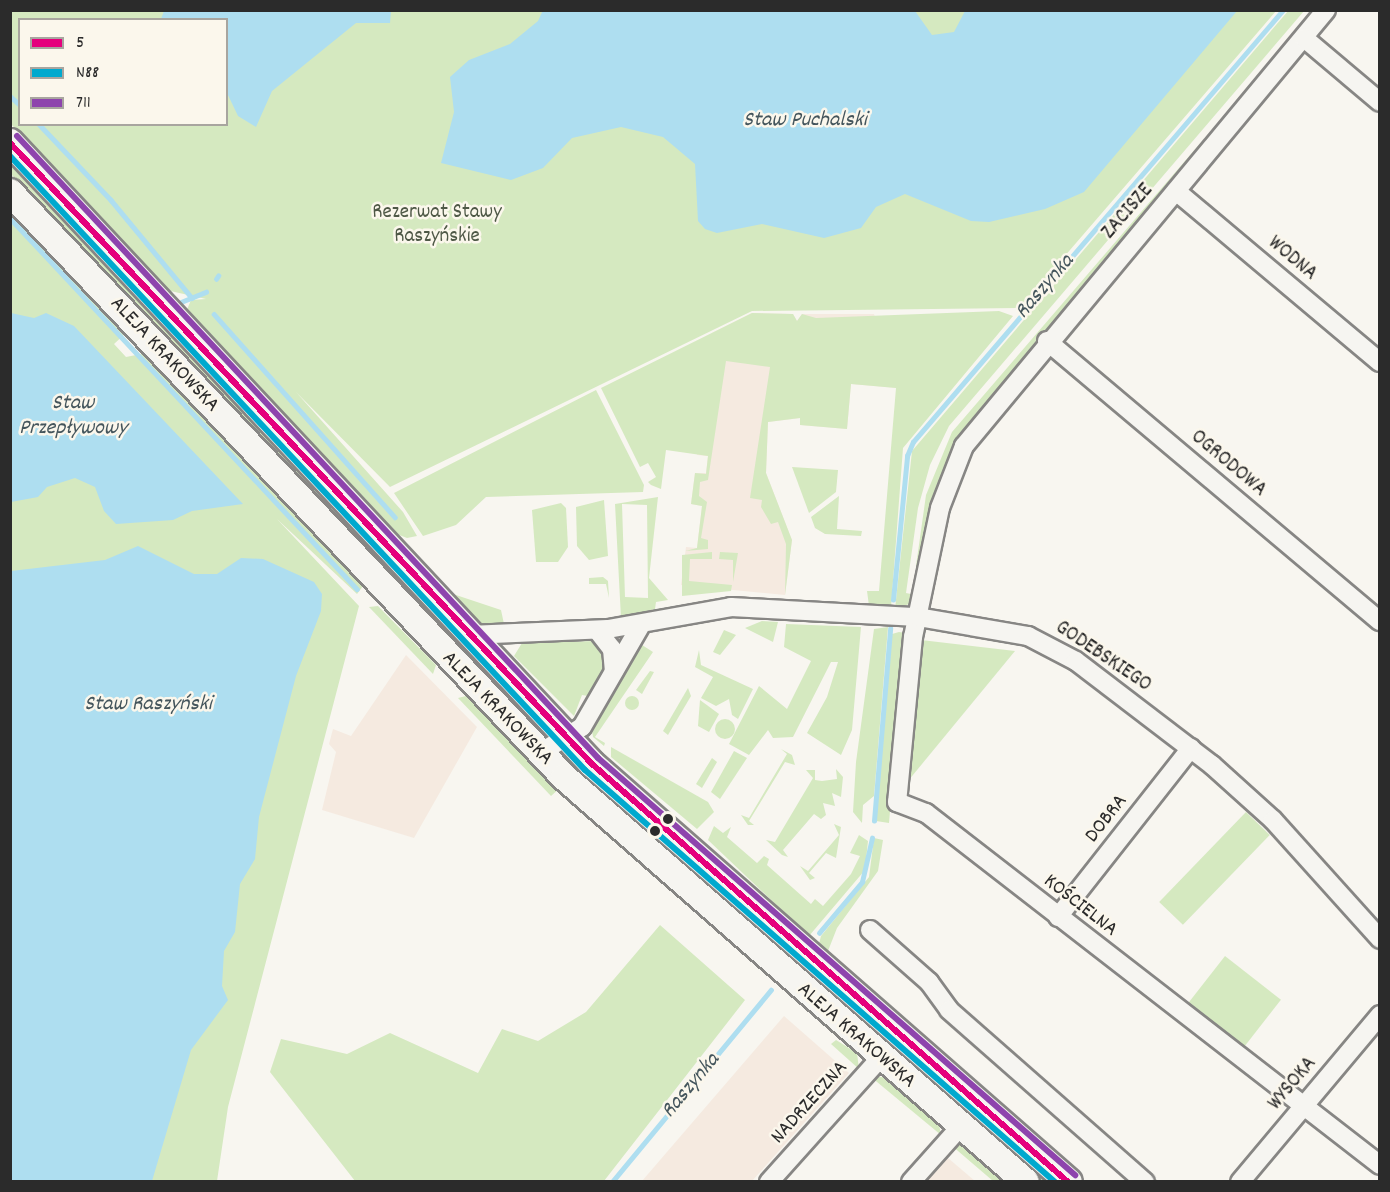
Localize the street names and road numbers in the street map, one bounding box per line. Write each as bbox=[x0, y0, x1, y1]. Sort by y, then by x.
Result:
street label: ZACISZE bbox=[1097, 179, 1159, 245]
street label: WODNA bbox=[1262, 231, 1322, 287]
street label: ALEJA KRAKOWSKA bbox=[104, 292, 224, 418]
street label: OGRODOWA bbox=[1185, 425, 1271, 503]
street label: GODEBSKIEGO bbox=[1050, 616, 1156, 698]
street label: ALEJA KRAKOWSKA bbox=[436, 647, 558, 771]
street label: DOBRA bbox=[1080, 790, 1134, 848]
street label: KOŚCIELNA bbox=[1038, 869, 1122, 943]
street label: ALEJA KRAKOWSKA bbox=[791, 978, 921, 1094]
street label: WYSOKA bbox=[1263, 1052, 1323, 1116]
street label: NADRZECZNA bbox=[766, 1056, 854, 1150]

